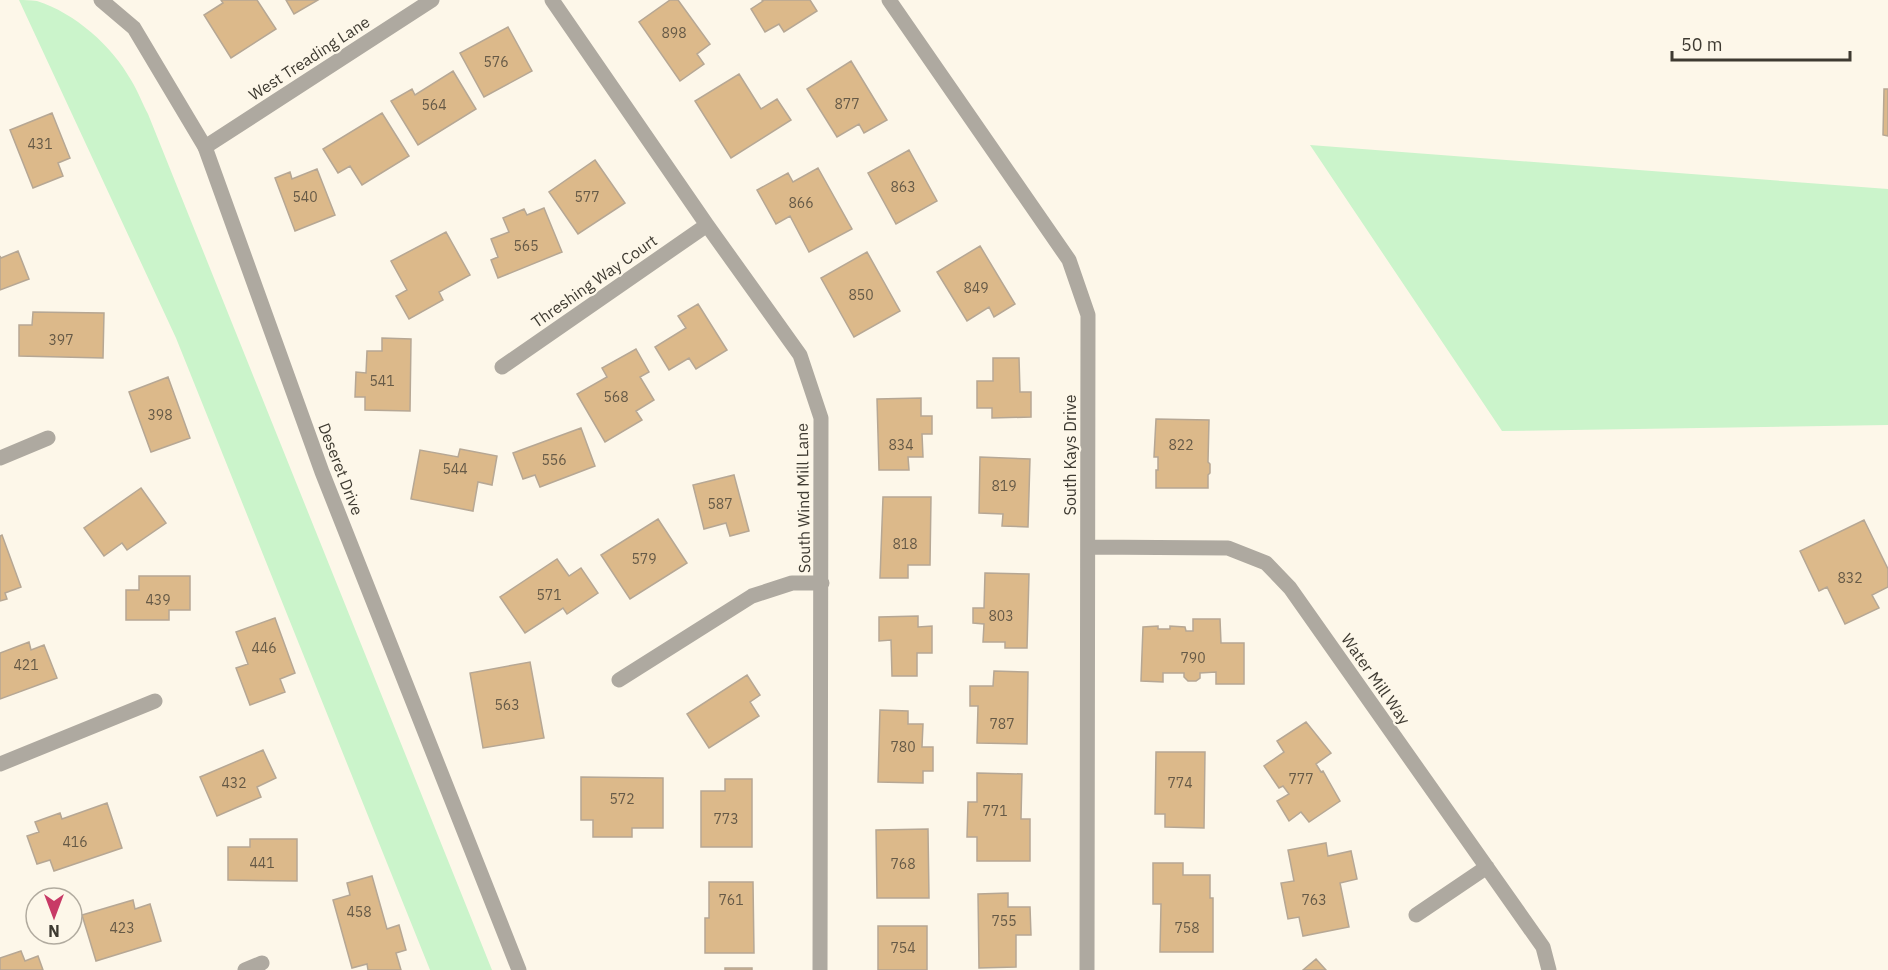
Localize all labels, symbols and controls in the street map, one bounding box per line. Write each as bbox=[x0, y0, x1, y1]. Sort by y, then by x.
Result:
street label: West Treading Lane bbox=[245, 11, 374, 105]
house number: 898 bbox=[661, 24, 687, 42]
scale bar bbox=[1672, 24, 1850, 62]
text: 50 m bbox=[1681, 33, 1723, 56]
house number: 576 bbox=[483, 53, 509, 71]
house number: 877 bbox=[834, 95, 860, 113]
house number: 564 bbox=[421, 96, 447, 114]
house number: 431 bbox=[27, 135, 53, 153]
house number: 863 bbox=[890, 178, 916, 196]
house number: 540 bbox=[292, 188, 318, 206]
house number: 577 bbox=[574, 188, 600, 206]
house number: 866 bbox=[788, 194, 814, 212]
street label: Threshing Way Court bbox=[527, 230, 661, 332]
house number: 565 bbox=[513, 237, 539, 255]
house number: 849 bbox=[963, 279, 989, 297]
house number: 850 bbox=[848, 286, 874, 304]
house number: 397 bbox=[48, 331, 74, 349]
house number: 541 bbox=[369, 372, 395, 390]
house number: 568 bbox=[603, 388, 629, 406]
street label: South Kays Drive bbox=[1060, 394, 1080, 515]
house number: 398 bbox=[147, 406, 173, 424]
street label: Deseret Drive bbox=[314, 420, 368, 518]
street label: South Wind Mill Lane bbox=[792, 423, 814, 573]
house number: 834 bbox=[888, 436, 914, 454]
house number: 822 bbox=[1168, 436, 1194, 454]
house number: 556 bbox=[541, 451, 567, 469]
house number: 544 bbox=[442, 460, 468, 478]
house number: 819 bbox=[991, 477, 1017, 495]
house number: 587 bbox=[707, 495, 733, 513]
house number: 818 bbox=[892, 535, 918, 553]
house number: 579 bbox=[631, 550, 657, 568]
house number: 832 bbox=[1837, 569, 1863, 587]
house number: 571 bbox=[536, 586, 562, 604]
house number: 439 bbox=[145, 591, 171, 609]
house number: 803 bbox=[988, 607, 1014, 625]
street label: Water Mill Way bbox=[1337, 630, 1415, 728]
house number: 446 bbox=[251, 639, 277, 657]
house number: 790 bbox=[1180, 649, 1206, 667]
house number: 421 bbox=[13, 656, 39, 674]
house number: 563 bbox=[494, 696, 520, 714]
house number: 787 bbox=[989, 715, 1015, 733]
house number: 780 bbox=[890, 738, 916, 756]
house number: 777 bbox=[1288, 770, 1314, 788]
house number: 432 bbox=[221, 774, 247, 792]
house number: 774 bbox=[1167, 774, 1193, 792]
house number: 572 bbox=[609, 790, 635, 808]
house number: 771 bbox=[982, 802, 1008, 820]
house number: 773 bbox=[713, 810, 739, 828]
house number: 416 bbox=[62, 833, 88, 851]
house number: 441 bbox=[249, 854, 275, 872]
house number: 768 bbox=[890, 855, 916, 873]
north arrow bbox=[24, 886, 84, 946]
house number: 761 bbox=[718, 891, 744, 909]
house number: 763 bbox=[1301, 891, 1327, 909]
house number: 458 bbox=[346, 903, 372, 921]
house number: 755 bbox=[991, 912, 1017, 930]
house number: 423 bbox=[109, 919, 135, 937]
house number: 758 bbox=[1174, 919, 1200, 937]
text: N bbox=[48, 921, 60, 941]
house number: 754 bbox=[890, 939, 916, 957]

